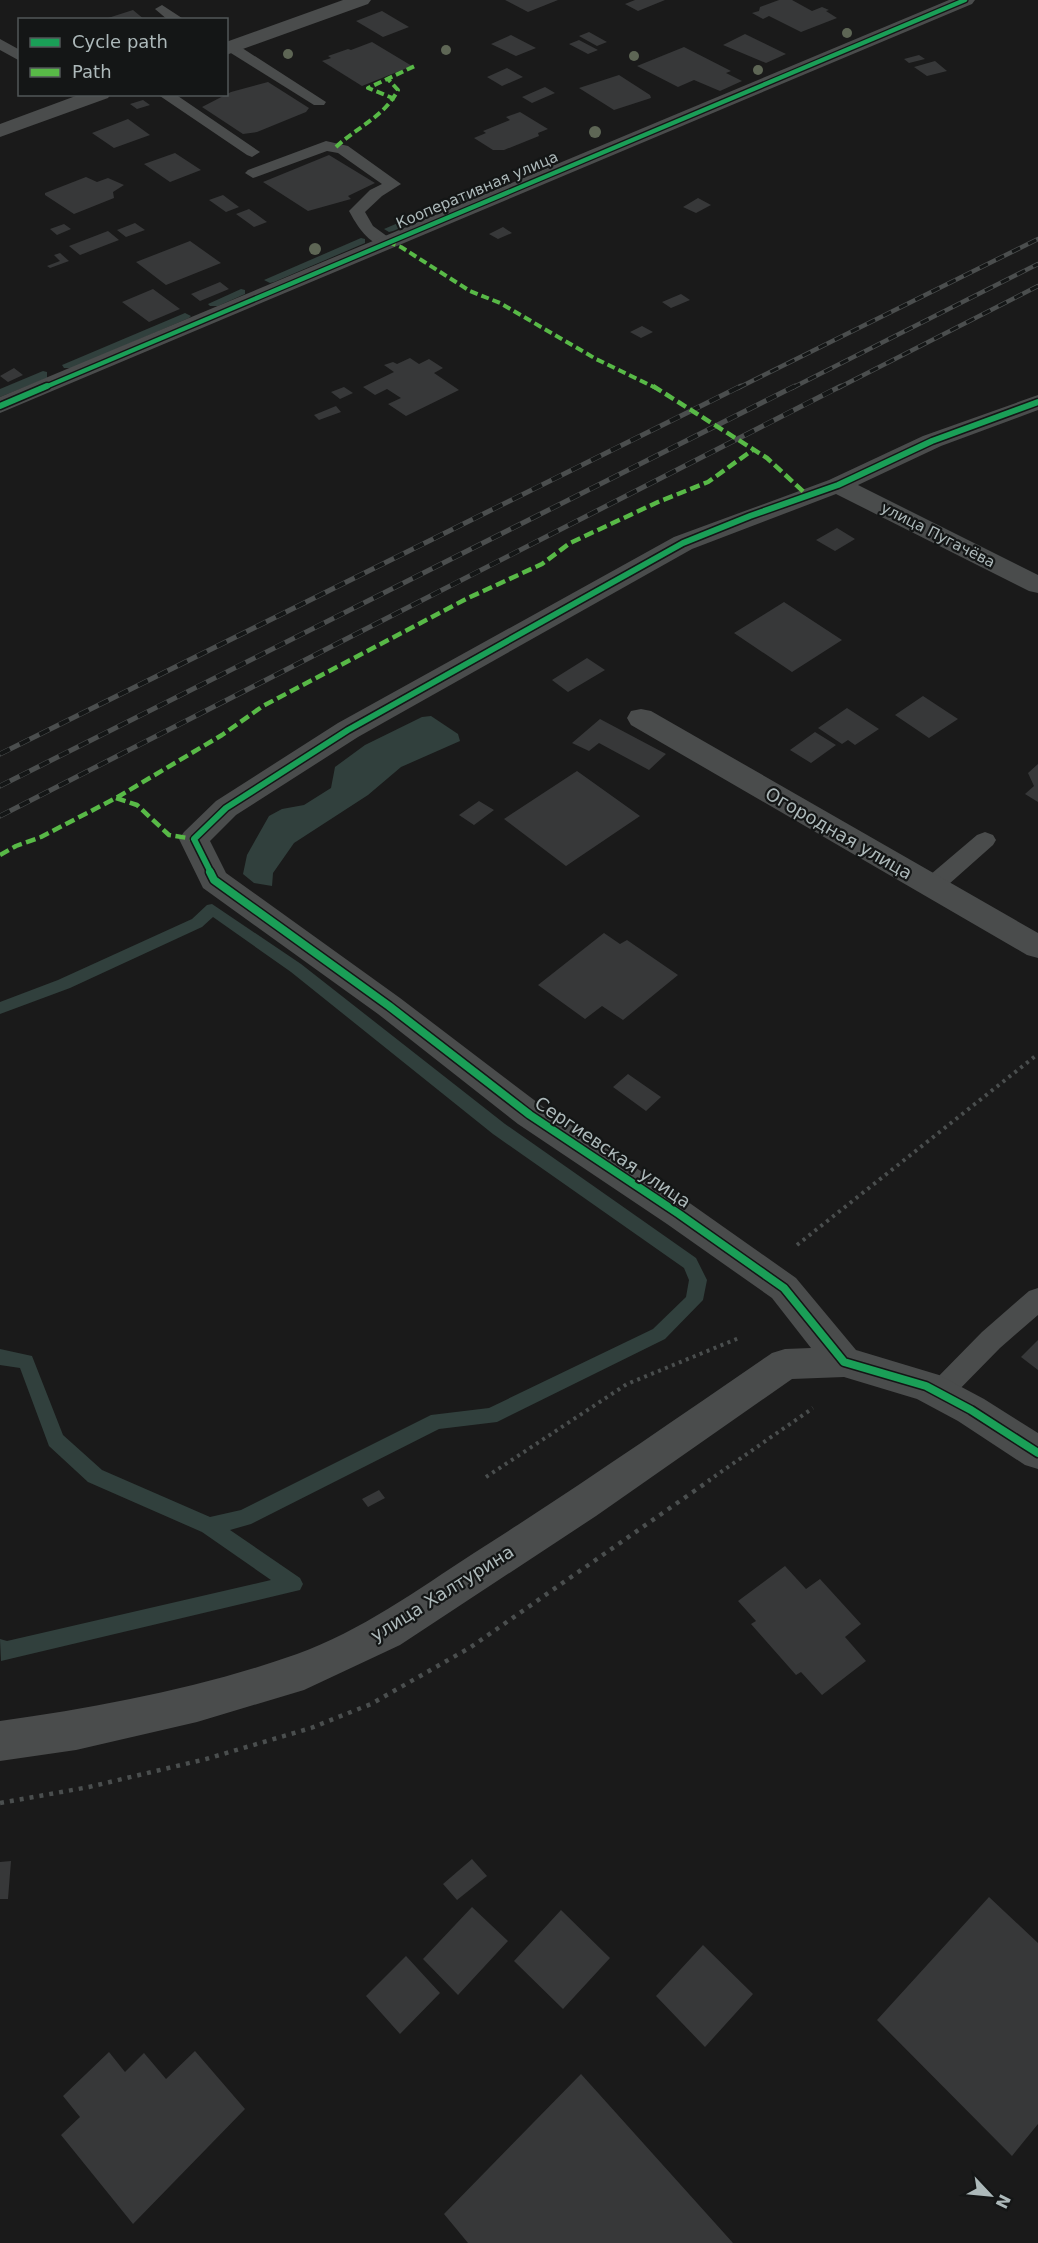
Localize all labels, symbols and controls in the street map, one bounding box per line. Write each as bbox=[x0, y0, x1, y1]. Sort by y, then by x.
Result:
legend bbox=[18, 18, 228, 96]
text: Cycle path bbox=[72, 31, 168, 52]
text: Path bbox=[72, 61, 112, 82]
street label: Кооперативная улица bbox=[393, 148, 561, 232]
street label: улица Пугачёва bbox=[878, 498, 998, 572]
street label: Огородная улица bbox=[762, 782, 916, 884]
street label: Сергиевская улица bbox=[531, 1092, 695, 1212]
street label: улица Халтурина bbox=[367, 1540, 517, 1646]
north arrow bbox=[960, 2165, 1020, 2225]
text: N bbox=[992, 2191, 1015, 2212]

